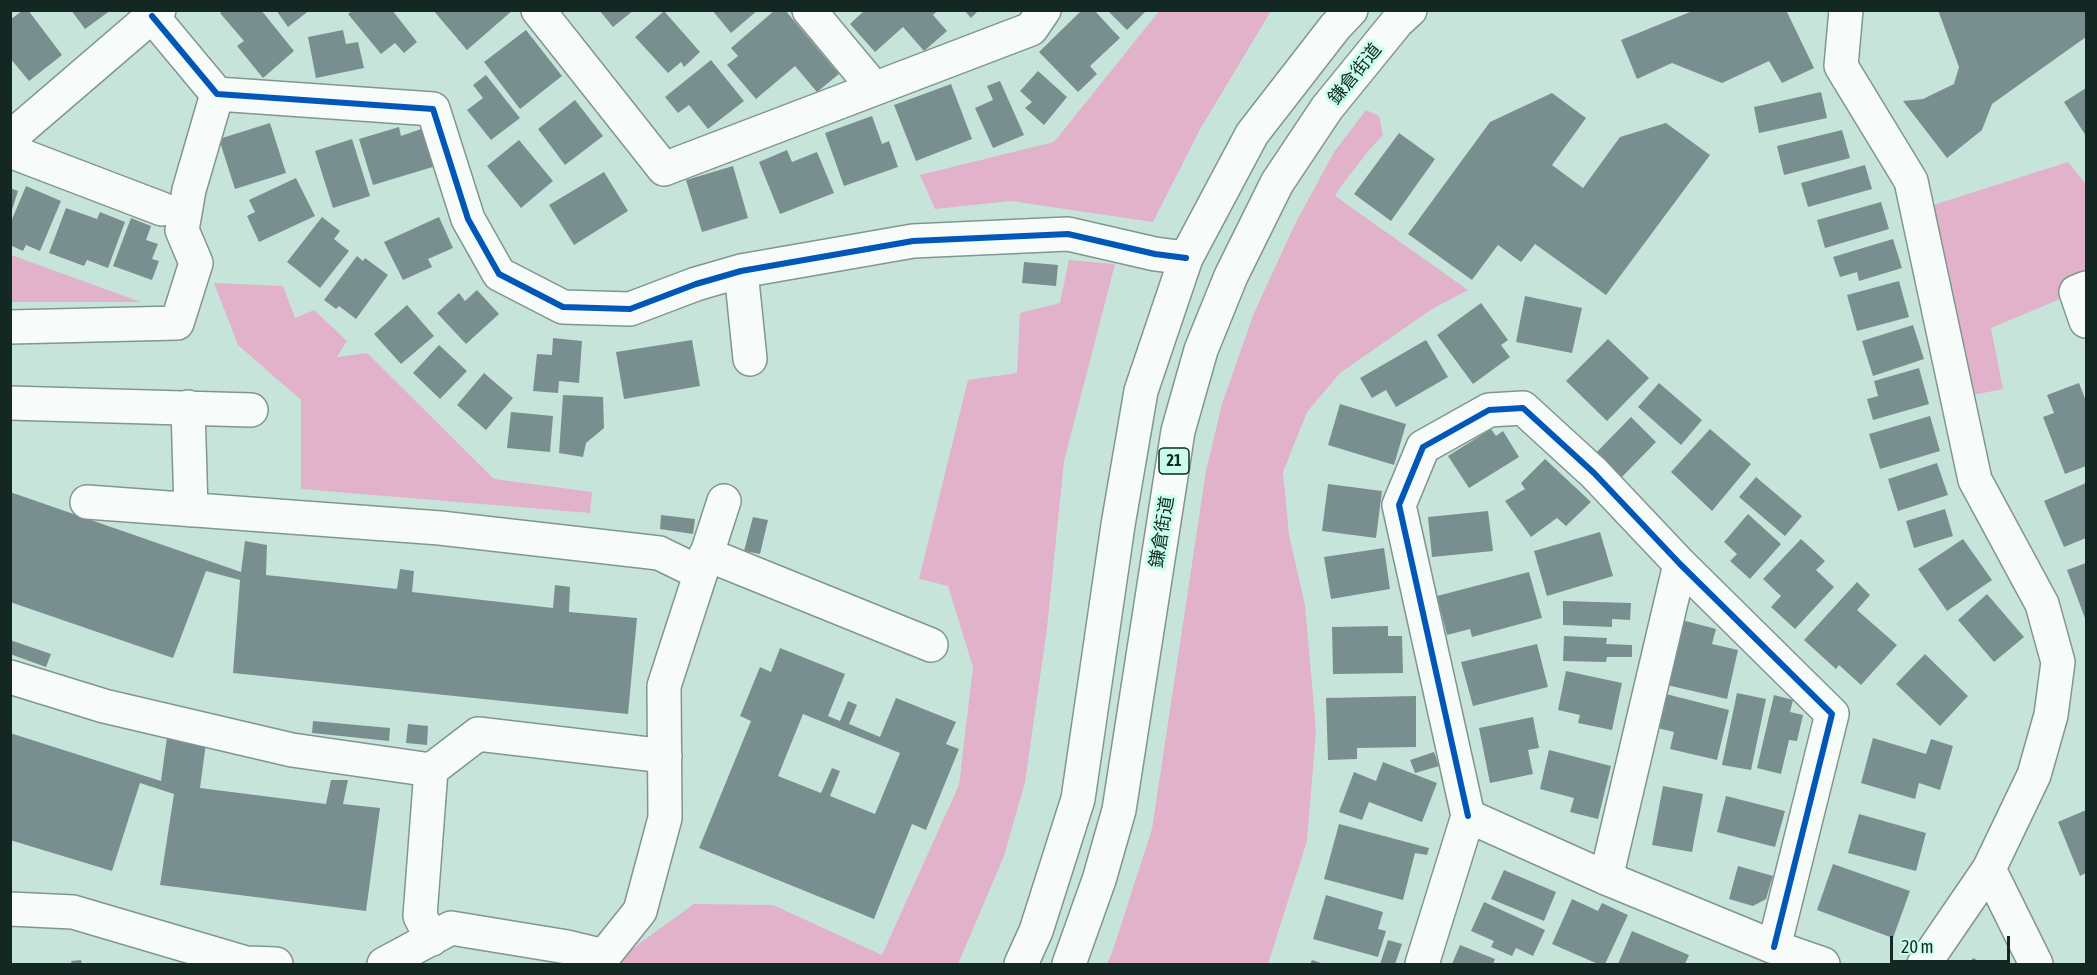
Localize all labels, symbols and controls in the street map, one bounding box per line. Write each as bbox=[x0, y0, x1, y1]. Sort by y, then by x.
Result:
street label: 鎌倉街道 bbox=[1324, 39, 1386, 109]
road number: 21 bbox=[1159, 448, 1189, 474]
street label: 鎌倉街道 bbox=[1146, 495, 1178, 569]
scale bar bbox=[1893, 924, 2013, 962]
text: 20 m bbox=[1901, 936, 1933, 957]

